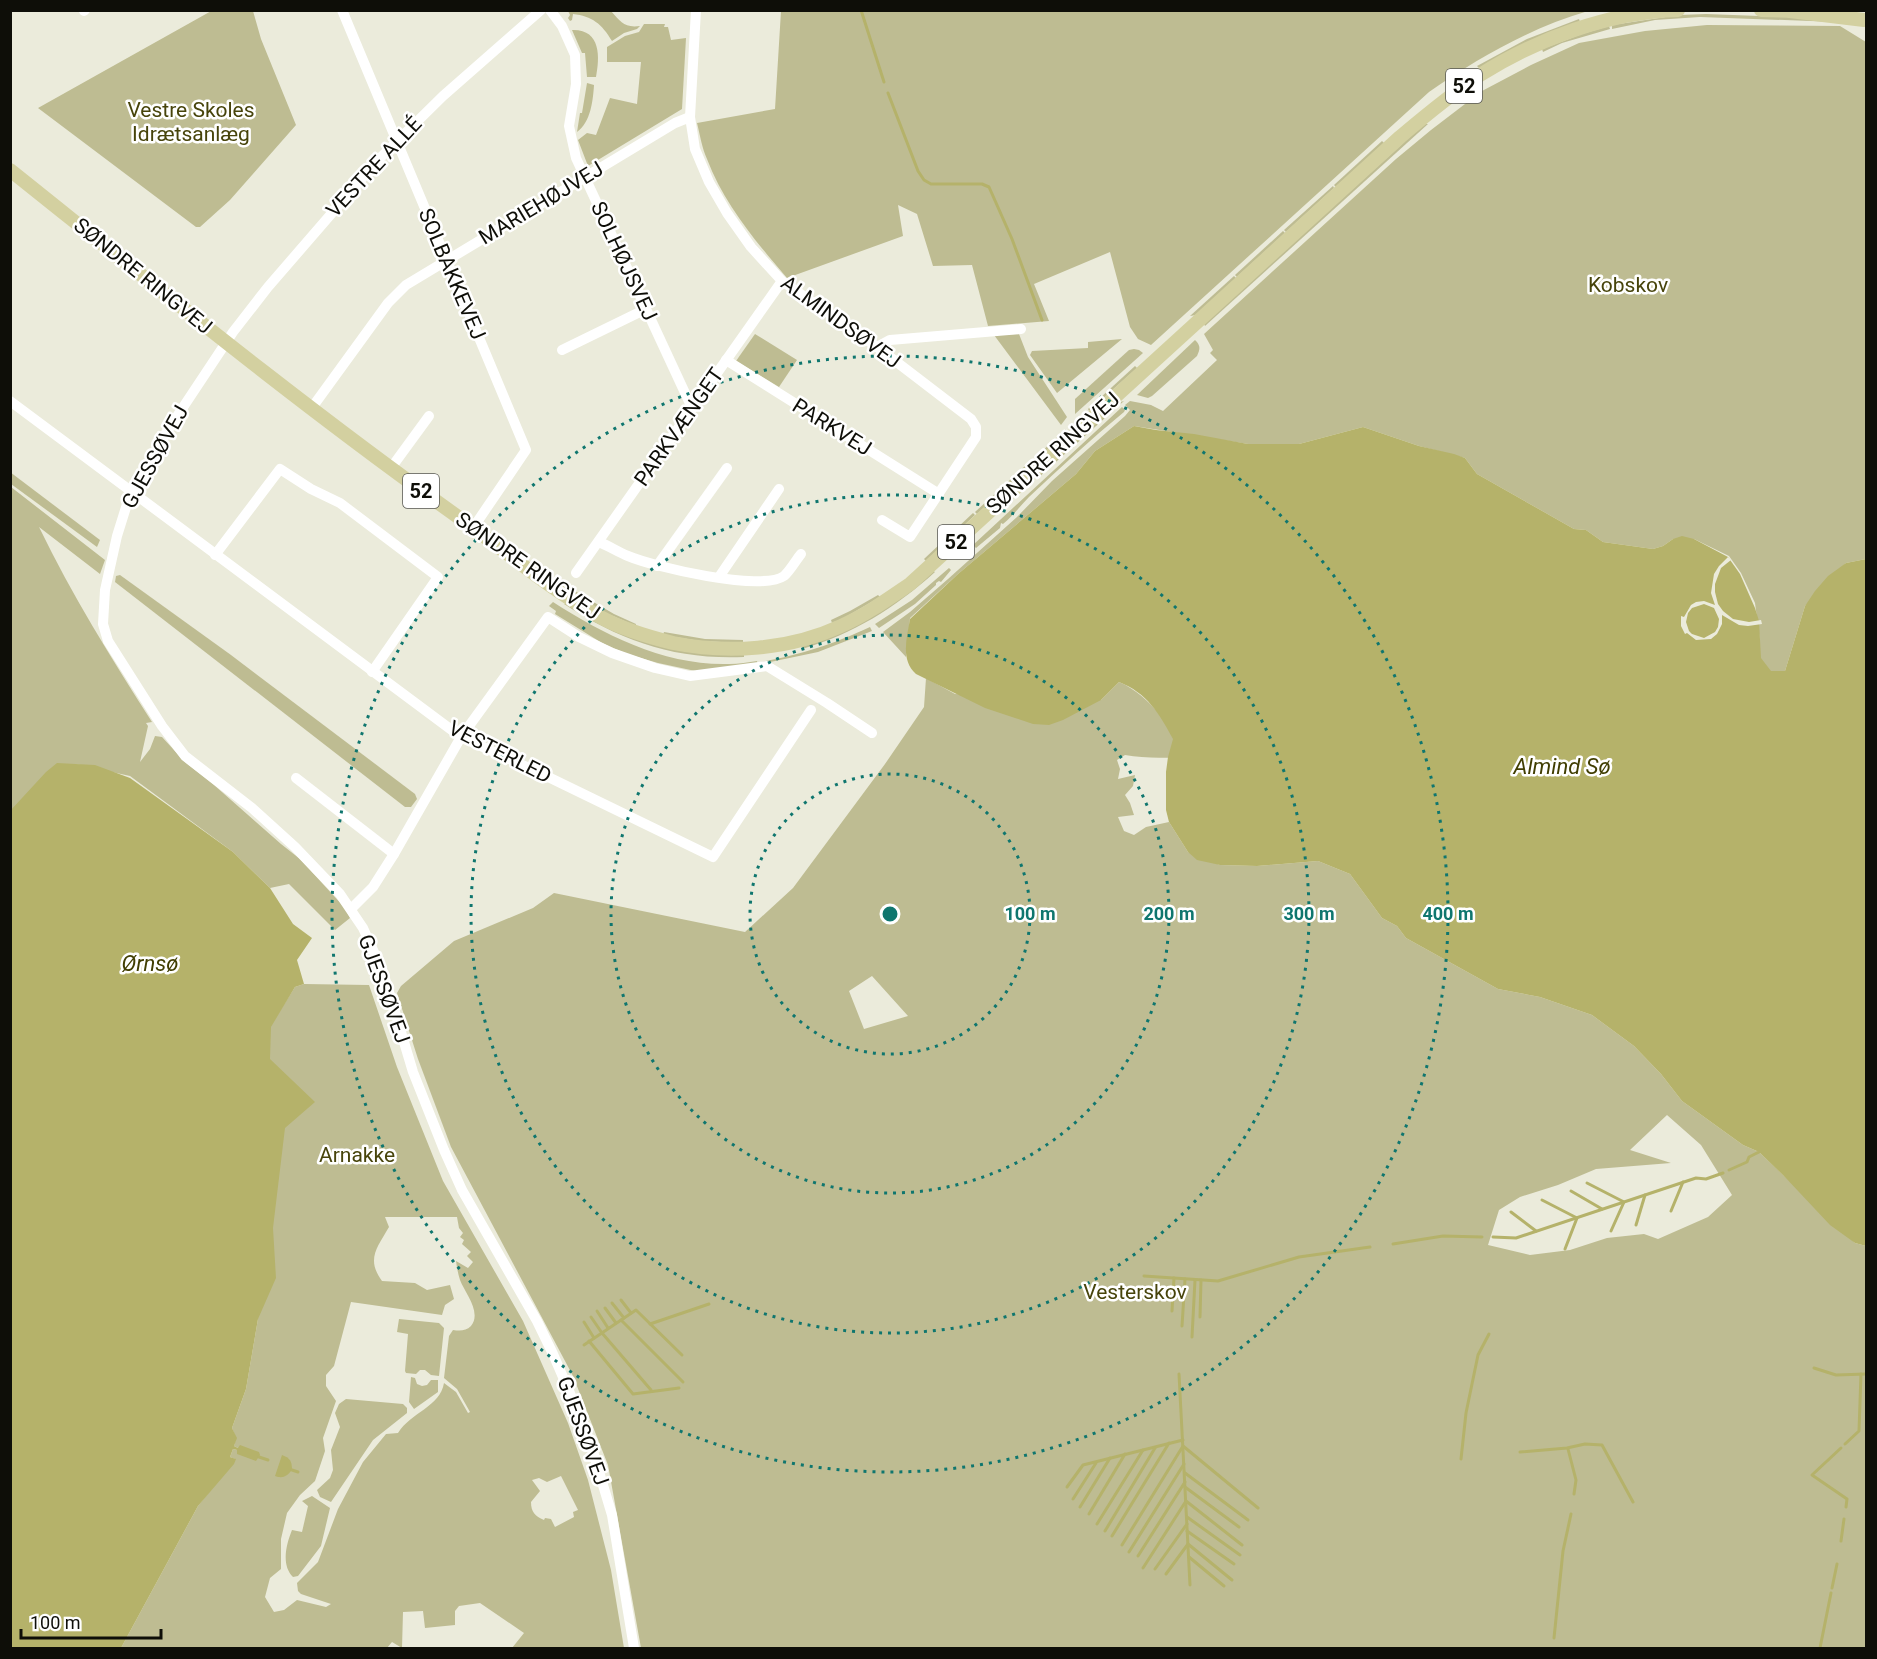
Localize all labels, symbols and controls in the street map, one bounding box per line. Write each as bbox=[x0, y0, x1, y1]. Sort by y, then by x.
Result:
road number: 52 bbox=[1446, 69, 1482, 103]
park label: Vestre Skoles Idrætsanlæg bbox=[127, 98, 255, 146]
street label: VESTRE ALLÉ bbox=[321, 112, 427, 222]
street label: MARIEHØJVEJ bbox=[475, 156, 607, 250]
street label: SOLHØJSVEJ bbox=[586, 198, 662, 324]
street label: SOLBAKKEVEJ bbox=[414, 205, 490, 343]
street label: SØNDRE RINGVEJ bbox=[69, 213, 217, 339]
street label: ALMINDSØVEJ bbox=[777, 271, 905, 373]
park label: Kobskov bbox=[1588, 273, 1668, 297]
street label: PARKVÆNGET bbox=[629, 363, 729, 491]
street label: SØNDRE RINGVEJ bbox=[982, 387, 1124, 519]
street label: PARKVEJ bbox=[788, 393, 876, 461]
street label: GJESSØVEJ bbox=[117, 401, 193, 513]
road number: 52 bbox=[403, 474, 439, 508]
street label: SØNDRE RINGVEJ bbox=[451, 507, 605, 625]
road number: 52 bbox=[938, 525, 974, 559]
street label: VESTERLED bbox=[445, 716, 555, 788]
water label: Almind Sø bbox=[1512, 754, 1611, 779]
text: 100 m bbox=[1004, 903, 1056, 924]
text: 200 m bbox=[1143, 903, 1195, 924]
text: 300 m bbox=[1283, 903, 1335, 924]
text: 400 m bbox=[1422, 903, 1474, 924]
centre of rings bbox=[880, 904, 900, 924]
street label: GJESSØVEJ bbox=[353, 931, 415, 1047]
water label: Ørnsø bbox=[122, 951, 178, 976]
park label: Arnakke bbox=[319, 1143, 395, 1167]
park label: Vesterskov bbox=[1083, 1280, 1187, 1304]
street label: GJESSØVEJ bbox=[552, 1373, 614, 1489]
scale bar bbox=[21, 1602, 160, 1640]
text: 100 m bbox=[30, 1612, 81, 1633]

